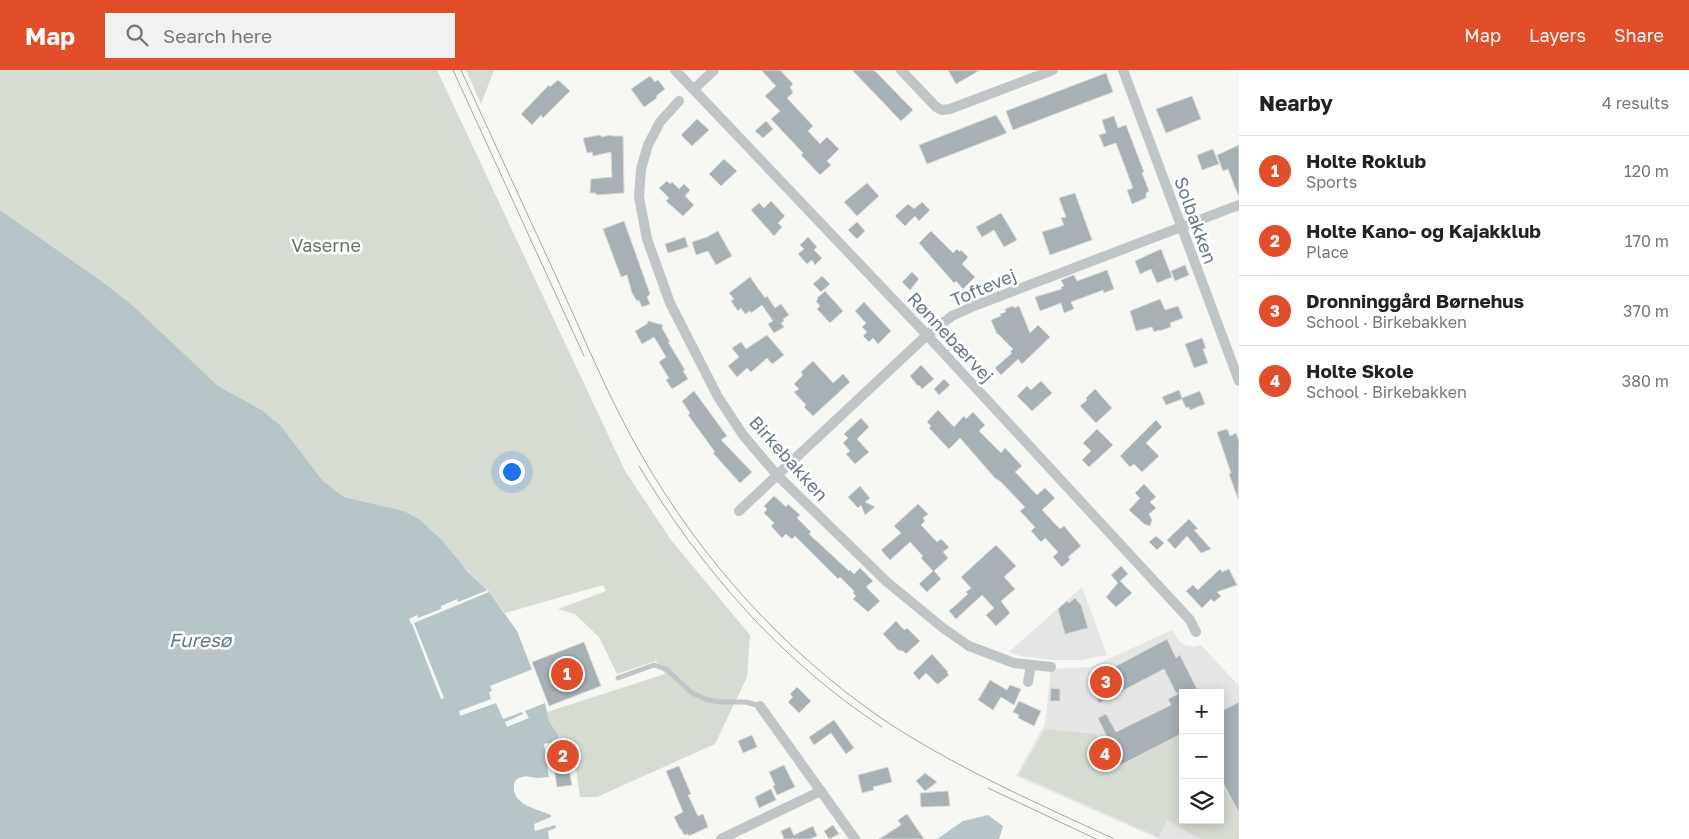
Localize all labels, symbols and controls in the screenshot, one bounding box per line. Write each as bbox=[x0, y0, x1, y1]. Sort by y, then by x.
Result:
search box bbox=[105, 13, 455, 58]
text: Map bbox=[25, 21, 75, 50]
icon: search bbox=[123, 21, 151, 49]
text: Search here bbox=[163, 24, 272, 47]
text: Map bbox=[1464, 24, 1501, 46]
text: Layers bbox=[1529, 24, 1586, 46]
text: Share bbox=[1614, 24, 1664, 46]
text: Nearby bbox=[1259, 90, 1333, 116]
text: 4 results bbox=[1602, 93, 1669, 113]
text: Holte Roklub bbox=[1306, 149, 1426, 172]
text: 1 bbox=[1271, 161, 1279, 181]
text: 120 m bbox=[1624, 161, 1669, 181]
text: Sports bbox=[1306, 172, 1357, 192]
street label: Solbakken bbox=[1170, 174, 1222, 266]
text: Holte Kano- og Kajakklub bbox=[1306, 219, 1541, 242]
text: 2 bbox=[1270, 231, 1280, 251]
text: 170 m bbox=[1625, 231, 1669, 251]
park label: Vaserne bbox=[291, 234, 361, 256]
text: Place bbox=[1306, 242, 1349, 262]
street label: Toftevej bbox=[947, 263, 1019, 311]
street label: Rønnebærvej bbox=[903, 287, 999, 387]
text: Dronninggård Børnehus bbox=[1306, 289, 1524, 312]
text: 3 bbox=[1270, 301, 1280, 321]
text: 370 m bbox=[1623, 301, 1669, 321]
text: School · Birkebakken bbox=[1306, 312, 1467, 332]
text: Holte Skole bbox=[1306, 359, 1414, 382]
text: 4 bbox=[1270, 371, 1280, 391]
text: 380 m bbox=[1622, 371, 1669, 391]
text: School · Birkebakken bbox=[1306, 382, 1467, 402]
street label: Birkebakken bbox=[745, 411, 833, 505]
your location bbox=[499, 459, 525, 485]
water label: Furesø bbox=[169, 628, 233, 651]
pin: 1 bbox=[551, 655, 583, 693]
pin: 3 bbox=[1090, 663, 1122, 701]
map controls bbox=[1179, 689, 1224, 824]
button: + bbox=[1179, 689, 1224, 734]
button: − bbox=[1179, 734, 1224, 779]
pin: 4 bbox=[1089, 735, 1121, 773]
pin: 2 bbox=[547, 737, 579, 775]
button: layers bbox=[1179, 779, 1224, 824]

